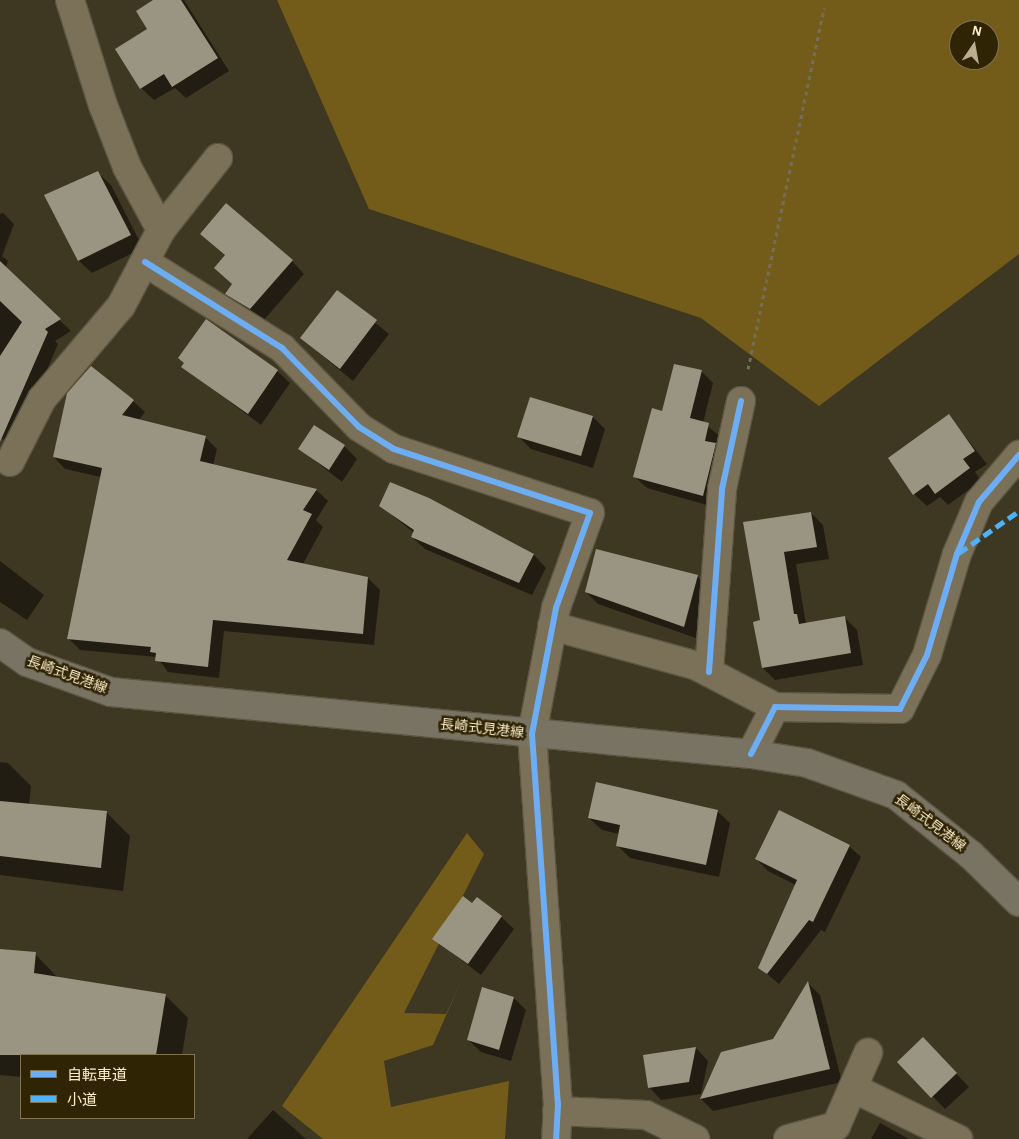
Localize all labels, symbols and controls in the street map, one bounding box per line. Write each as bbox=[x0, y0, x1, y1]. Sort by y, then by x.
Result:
north arrow bbox=[949, 20, 999, 70]
text: N bbox=[971, 23, 983, 39]
street label: 長崎式見港線 bbox=[25, 653, 109, 697]
street label: 長崎式見港線 bbox=[439, 716, 525, 742]
street label: 長崎式見港線 bbox=[891, 791, 969, 855]
legend bbox=[20, 1054, 195, 1119]
text: 自転車道 bbox=[67, 1068, 127, 1083]
text: 小道 bbox=[67, 1093, 97, 1108]

